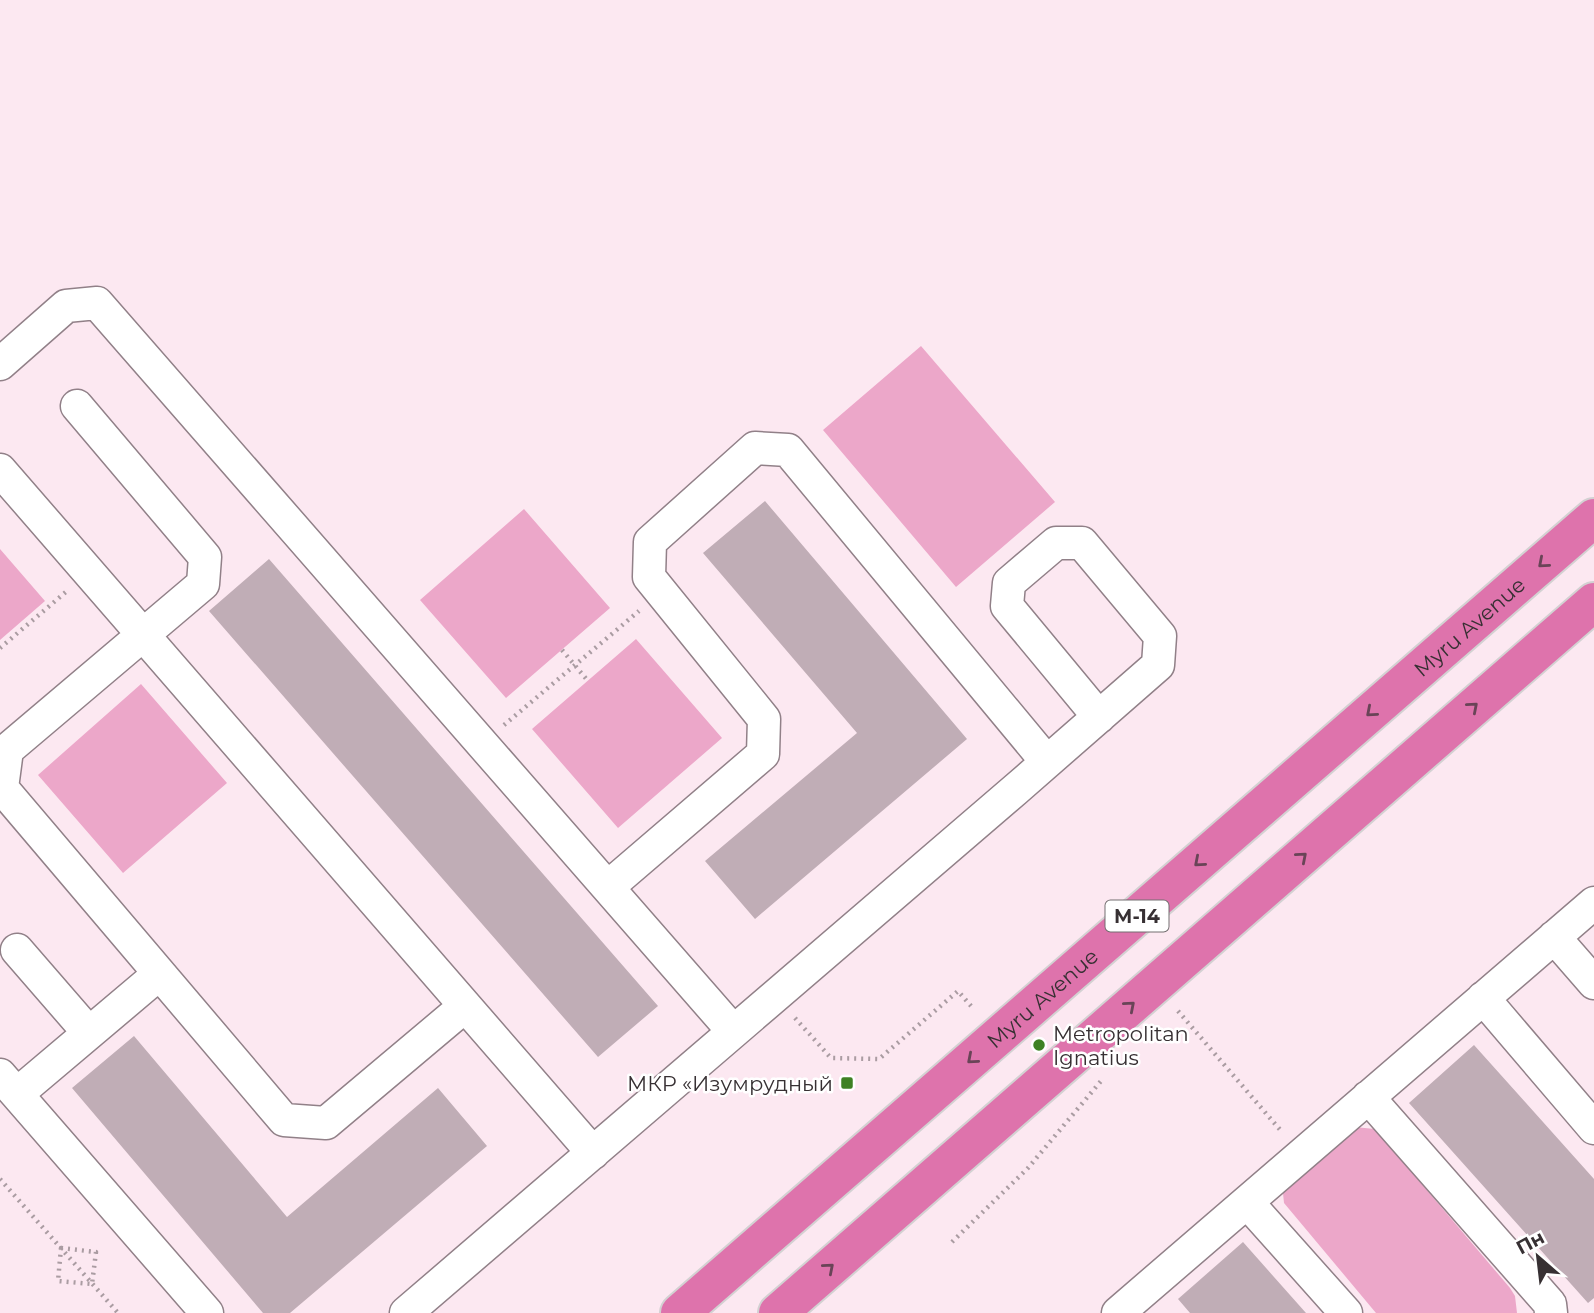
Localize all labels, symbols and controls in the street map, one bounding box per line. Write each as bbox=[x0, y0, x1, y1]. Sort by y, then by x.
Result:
one-way arrow bbox=[1538, 555, 1551, 567]
street label: Myru Avenue bbox=[1409, 572, 1530, 682]
one-way arrow bbox=[1465, 703, 1478, 715]
one-way arrow bbox=[1366, 704, 1379, 716]
one-way arrow bbox=[1294, 853, 1307, 865]
one-way arrow bbox=[1195, 854, 1208, 866]
road number: М-14 bbox=[1106, 900, 1168, 932]
street label: Myru Avenue bbox=[982, 943, 1103, 1053]
one-way arrow bbox=[1122, 1002, 1135, 1014]
place label: Metropolitan Ignatius bbox=[1053, 1021, 1189, 1070]
marker: Metropolitan Ignatius bbox=[1031, 1037, 1047, 1053]
one-way arrow bbox=[968, 1051, 981, 1063]
place label: МКР «Изумрудный bbox=[627, 1071, 833, 1096]
marker: МКР «Изумрудный bbox=[839, 1075, 855, 1091]
north arrow bbox=[1503, 1222, 1573, 1292]
text: Пн bbox=[1512, 1226, 1548, 1259]
one-way arrow bbox=[821, 1264, 834, 1276]

